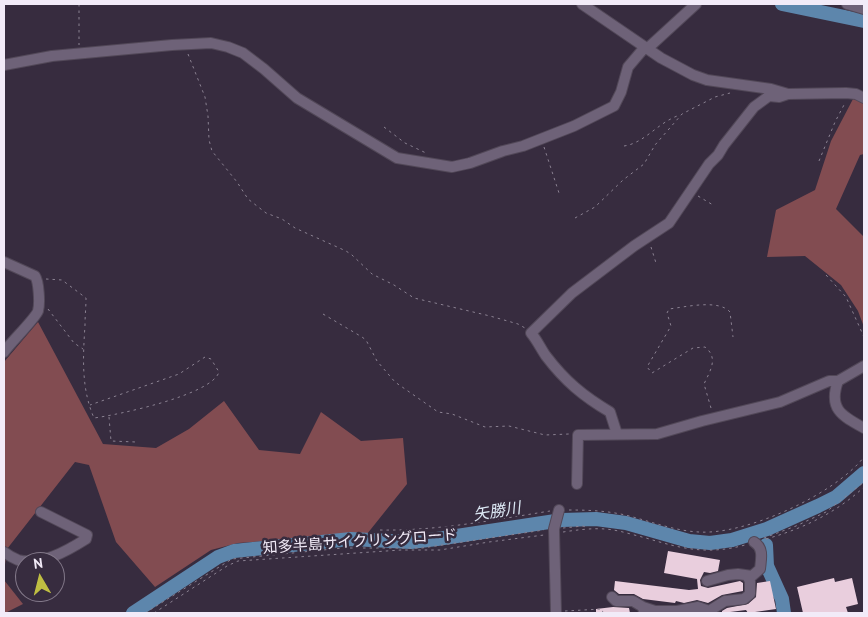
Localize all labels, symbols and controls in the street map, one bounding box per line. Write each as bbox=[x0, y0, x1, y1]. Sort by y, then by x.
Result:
water label: 矢勝川 bbox=[472, 499, 522, 525]
street label: 知多半島サイクリングロード bbox=[262, 526, 458, 558]
north arrow bbox=[15, 552, 65, 602]
text: N bbox=[32, 554, 44, 573]

